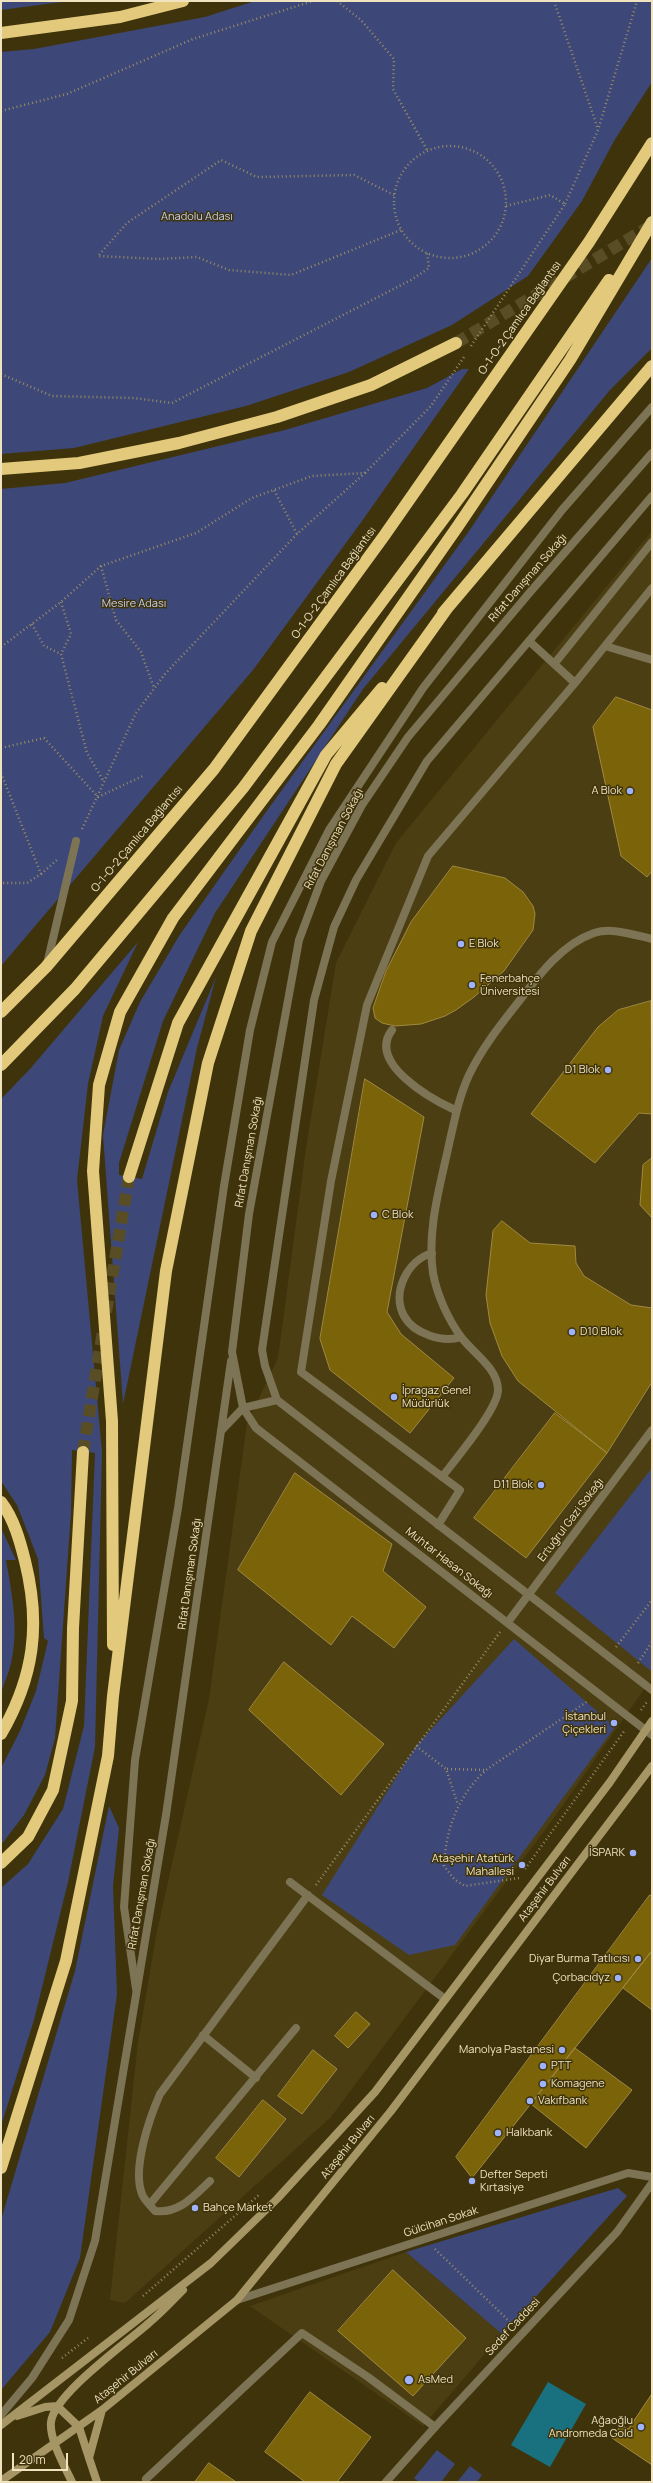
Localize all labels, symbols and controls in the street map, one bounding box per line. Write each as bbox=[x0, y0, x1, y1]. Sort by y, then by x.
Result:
park label: Anadolu Adası bbox=[161, 210, 233, 224]
street label: O-1-O-2 Çamlıca Bağlantısı bbox=[476, 259, 564, 377]
street label: O-1-O-2 Çamlıca Bağlantısı bbox=[289, 524, 379, 642]
street label: Rıfat Danışman Sokağı bbox=[486, 531, 570, 625]
park label: Mesire Adası bbox=[102, 597, 166, 611]
street label: O-1-O-2 Çamlıca Bağlantısı bbox=[88, 783, 186, 895]
place label: A Blok bbox=[592, 784, 622, 798]
street label: Rıfat Danışman Sokağı bbox=[302, 786, 366, 892]
marker: A Blok bbox=[625, 786, 635, 796]
place label: E Blok bbox=[469, 937, 499, 951]
marker: E Blok bbox=[456, 939, 466, 949]
place label: Fenerbahçe Üniversitesi bbox=[480, 972, 540, 998]
marker: Fenerbahçe Üniversitesi bbox=[467, 980, 477, 990]
place label: D1 Blok bbox=[565, 1063, 600, 1077]
marker: D1 Blok bbox=[603, 1065, 613, 1075]
street label: Rıfat Danışman Sokağı bbox=[233, 1095, 265, 1209]
place label: C Blok bbox=[382, 1208, 413, 1222]
marker: C Blok bbox=[369, 1210, 379, 1220]
place label: D10 Blok bbox=[580, 1325, 622, 1339]
marker: D10 Blok bbox=[567, 1327, 577, 1337]
place label: İpragaz Genel Müdürlük bbox=[402, 1384, 471, 1410]
marker: İpragaz Genel Müdürlük bbox=[389, 1392, 399, 1402]
street label: Ertuğrul Gazi Sokağı bbox=[535, 1476, 607, 1564]
place label: D11 Blok bbox=[494, 1478, 533, 1492]
marker: D11 Blok bbox=[536, 1480, 546, 1490]
street label: Rıfat Danışman Sokağı bbox=[176, 1517, 204, 1631]
street label: Muhtar Hasan Sokağı bbox=[403, 1525, 495, 1601]
place label: İstanbul Çiçekleri bbox=[562, 1710, 606, 1736]
marker: İstanbul Çiçekleri bbox=[609, 1718, 619, 1728]
street label: Rıfat Danışman Sokağı bbox=[126, 1837, 158, 1951]
place label: İSPARK bbox=[589, 1846, 625, 1860]
marker: İSPARK bbox=[628, 1848, 638, 1858]
place label: Ataşehir Atatürk Mahallesi bbox=[432, 1852, 514, 1878]
street label: Ataşehir Bulvarı bbox=[516, 1854, 574, 1924]
marker: Ataşehir Atatürk Mahallesi bbox=[517, 1860, 527, 1870]
place label: Diyar Burma Tatlıcısı bbox=[529, 1952, 630, 1966]
marker: Diyar Burma Tatlıcısı bbox=[633, 1954, 643, 1964]
place label: Çorbacıdyz bbox=[552, 1971, 610, 1985]
marker: Çorbacıdyz bbox=[613, 1973, 623, 1983]
place label: Manolya Pastanesi bbox=[459, 2043, 554, 2057]
marker: Manolya Pastanesi bbox=[557, 2045, 567, 2055]
place label: PTT bbox=[551, 2059, 571, 2073]
marker: PTT bbox=[538, 2061, 548, 2071]
place label: Komagene bbox=[551, 2077, 605, 2091]
marker: Komagene bbox=[538, 2079, 548, 2089]
place label: Vakıfbank bbox=[538, 2094, 587, 2108]
marker: Vakıfbank bbox=[525, 2096, 535, 2106]
street label: Ataşehir Bulvarı bbox=[318, 2112, 378, 2182]
place label: Halkbank bbox=[506, 2126, 552, 2140]
marker: Halkbank bbox=[493, 2128, 503, 2138]
place label: Defter Sepeti Kırtasiye bbox=[480, 2168, 547, 2194]
marker: Defter Sepeti Kırtasiye bbox=[467, 2176, 477, 2186]
place label: Bahçe Market bbox=[203, 2201, 272, 2215]
marker: Bahçe Market bbox=[190, 2203, 200, 2213]
street label: Gülcihan Sokak bbox=[402, 2204, 480, 2240]
street label: Sedef Caddesi bbox=[483, 2295, 543, 2359]
street label: Ataşehir Bulvarı bbox=[91, 2347, 161, 2407]
place label: AsMed bbox=[418, 2373, 453, 2387]
marker: AsMed bbox=[403, 2374, 415, 2386]
place label: Ağaoğlu Andromeda Gold bbox=[549, 2414, 633, 2440]
marker: Ağaoğlu Andromeda Gold bbox=[636, 2422, 646, 2432]
scale bar bbox=[14, 2445, 70, 2471]
text: 20 m bbox=[19, 2451, 46, 2468]

